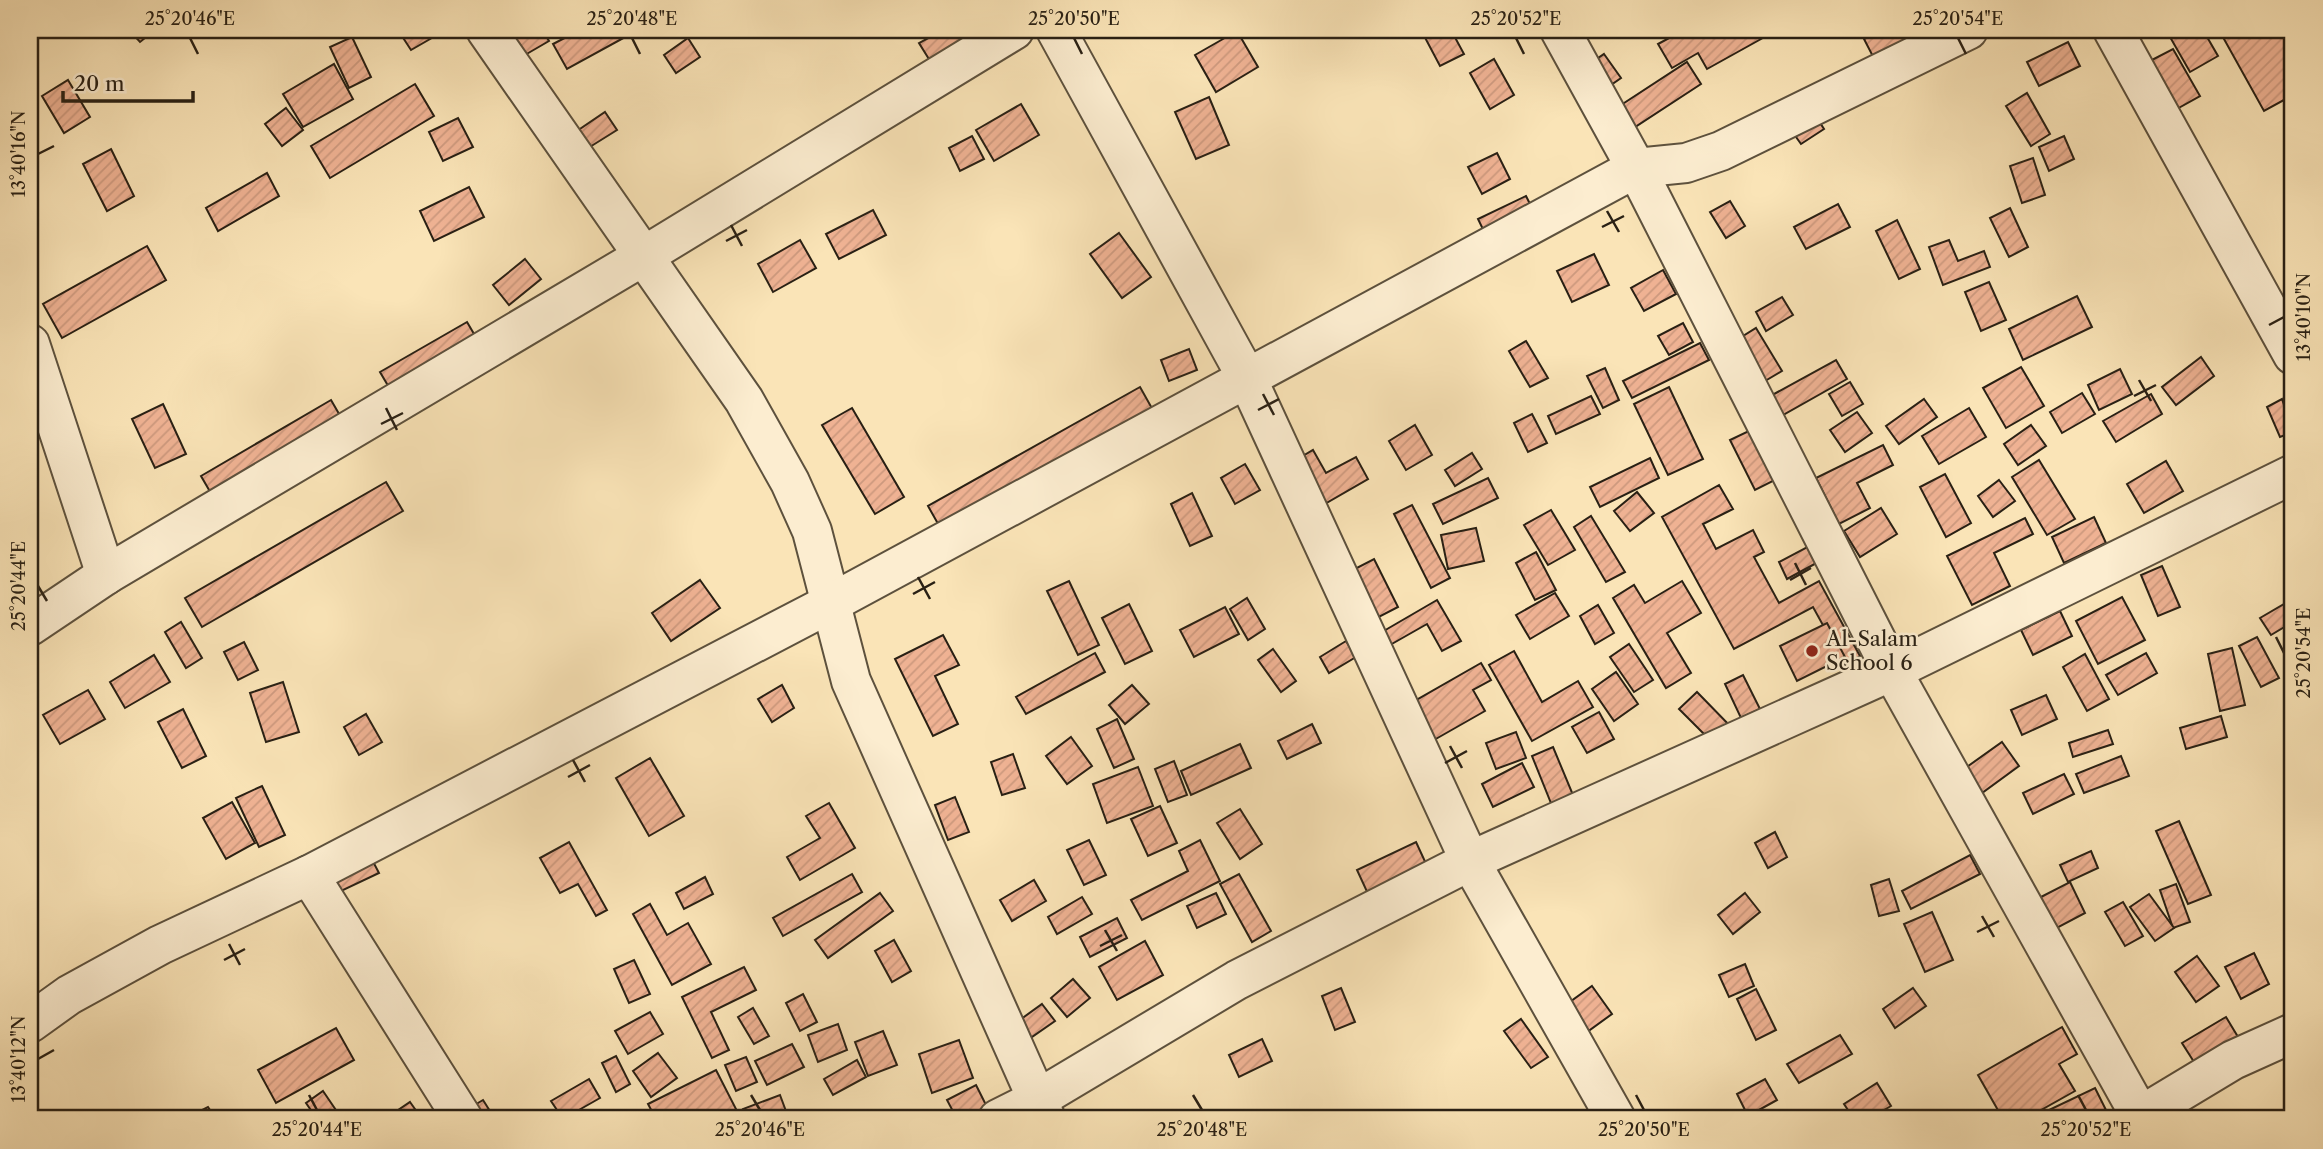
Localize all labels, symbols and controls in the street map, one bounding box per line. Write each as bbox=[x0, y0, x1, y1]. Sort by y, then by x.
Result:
text: 25°20'46"E bbox=[145, 8, 235, 30]
text: 25°20'48"E bbox=[587, 8, 677, 30]
text: 25°20'50"E bbox=[1028, 8, 1120, 30]
text: 25°20'52"E bbox=[1471, 8, 1561, 30]
text: 25°20'54"E bbox=[1913, 8, 2003, 30]
scale bar bbox=[63, 60, 192, 104]
text: 20 m bbox=[74, 71, 125, 96]
text: 13°40'16"N bbox=[8, 110, 30, 198]
text: 13°40'10"N bbox=[2293, 273, 2315, 361]
text: 25°20'44"E bbox=[8, 541, 30, 631]
text: 25°20'54"E bbox=[2293, 608, 2315, 698]
place label: Al-Salam School 6 bbox=[1825, 626, 1918, 675]
marker: Al-Salam School 6 bbox=[1804, 643, 1820, 659]
text: 13°40'12"N bbox=[8, 1015, 30, 1103]
text: 25°20'44"E bbox=[272, 1119, 362, 1141]
text: 25°20'46"E bbox=[715, 1119, 805, 1141]
text: 25°20'48"E bbox=[1157, 1119, 1247, 1141]
text: 25°20'50"E bbox=[1598, 1119, 1690, 1141]
text: 25°20'52"E bbox=[2041, 1119, 2131, 1141]

